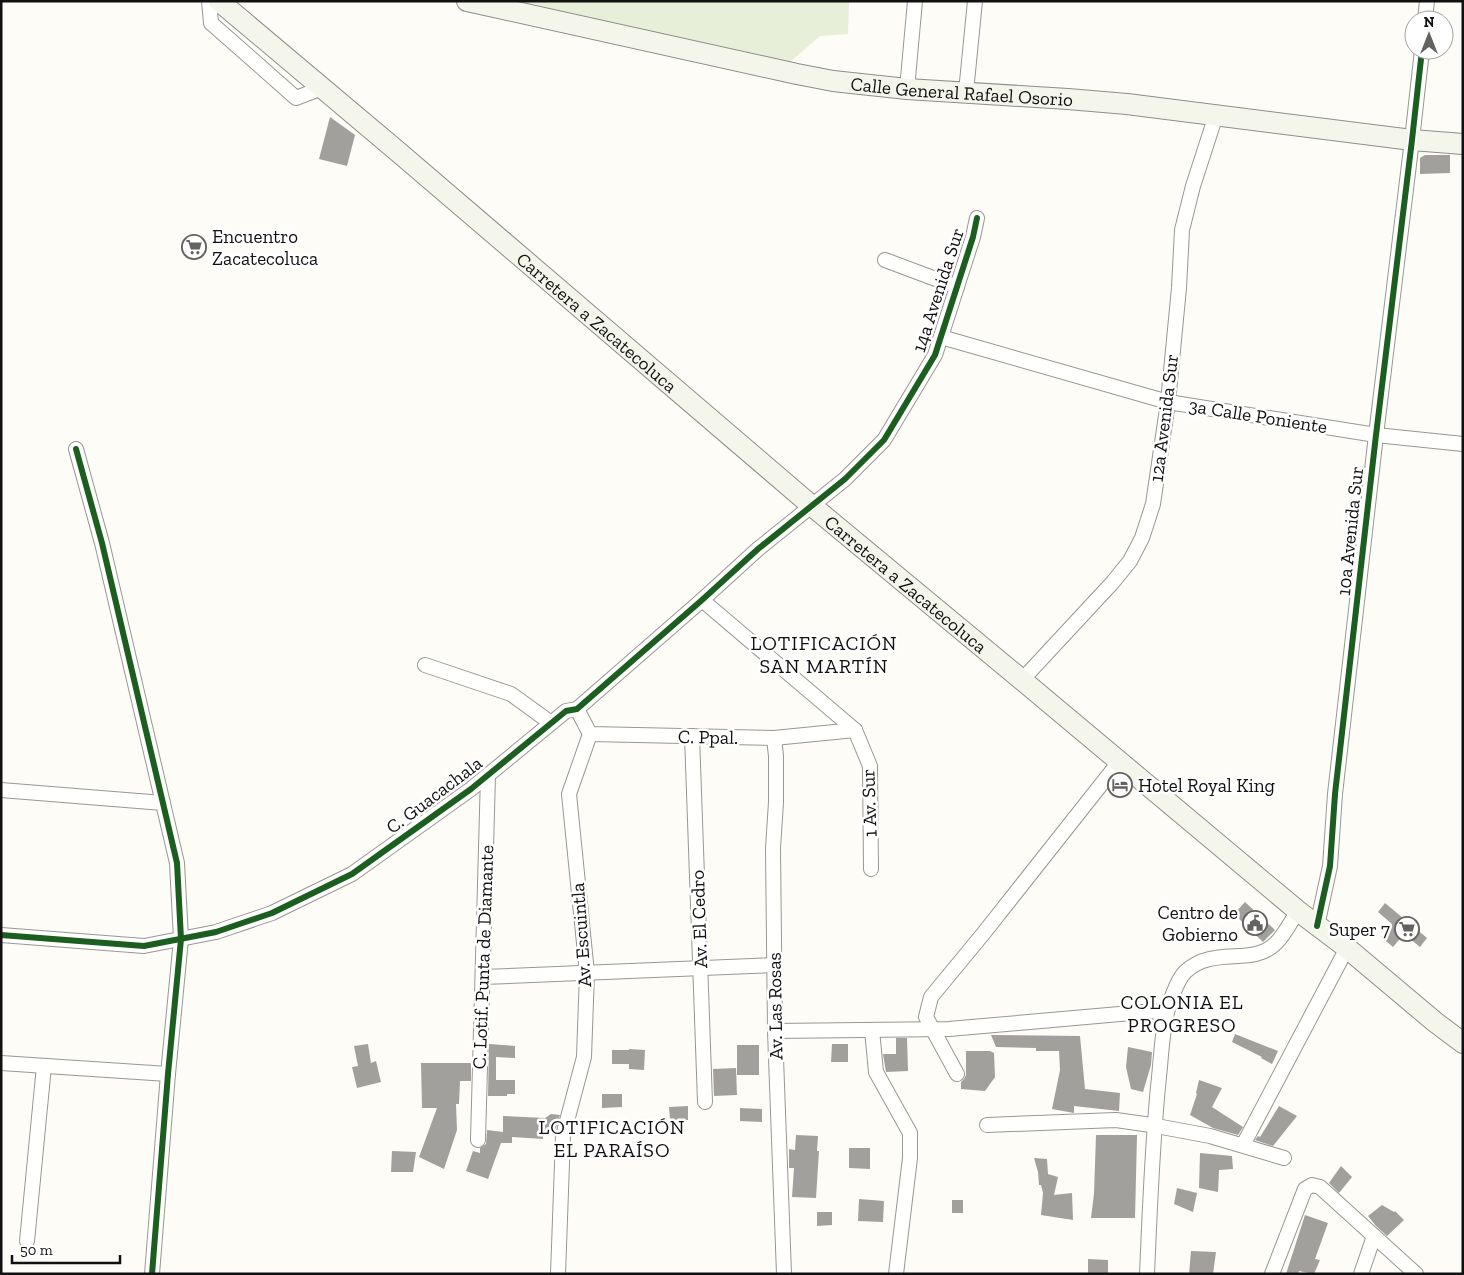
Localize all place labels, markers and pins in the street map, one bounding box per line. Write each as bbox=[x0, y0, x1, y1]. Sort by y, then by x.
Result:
place label: Encuentro Zacatecoluca bbox=[212, 225, 318, 270]
supermarket icon: Encuentro Zacatecoluca bbox=[181, 234, 207, 260]
hotel icon: Hotel Royal King bbox=[1107, 772, 1133, 798]
place label: Hotel Royal King bbox=[1138, 774, 1276, 797]
place label: Centro de Gobierno bbox=[1157, 901, 1238, 946]
public building icon: Centro de Gobierno bbox=[1242, 910, 1268, 936]
supermarket icon: Super 7 bbox=[1394, 916, 1420, 942]
place label: Super 7 bbox=[1329, 918, 1390, 941]

